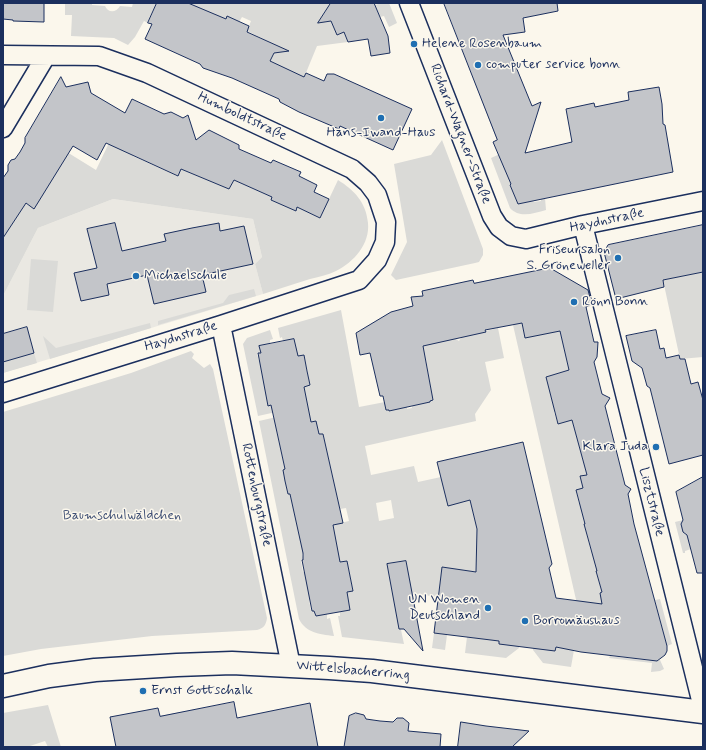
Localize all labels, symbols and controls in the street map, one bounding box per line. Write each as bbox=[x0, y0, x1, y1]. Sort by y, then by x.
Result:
place label: Helene Rosenbaum bbox=[422, 36, 542, 52]
marker: Helene Rosenbaum bbox=[409, 39, 419, 49]
place label: computer service bonn bbox=[486, 57, 620, 73]
marker: computer service bonn bbox=[473, 60, 483, 70]
street label: Richard-Wagner-Straße bbox=[426, 62, 494, 206]
street label: Humboldtstraße bbox=[195, 89, 289, 145]
marker: Hans-Iwand-Haus bbox=[376, 113, 386, 123]
place label: Hans-Iwand-Haus bbox=[326, 125, 436, 141]
street label: Haydnstraße bbox=[568, 205, 646, 237]
place label: Friseursalon S. Gröneweller bbox=[526, 242, 610, 274]
marker: Friseursalon S. Gröneweller bbox=[613, 253, 623, 263]
place label: Michaelschule bbox=[144, 268, 227, 284]
marker: Michaelschule bbox=[131, 271, 141, 281]
place label: Rönn Bonn bbox=[582, 294, 648, 310]
marker: Rönn Bonn bbox=[569, 297, 579, 307]
street label: Haydnstraße bbox=[143, 318, 219, 356]
place label: Klara Juda bbox=[582, 439, 648, 455]
street label: Rottenburgstraße bbox=[237, 442, 275, 548]
marker: Klara Juda bbox=[651, 442, 661, 452]
street label: Lisztstraße bbox=[634, 466, 668, 538]
park label: Baumschulwäldchen bbox=[63, 508, 181, 524]
place label: UN Women Deutschland bbox=[408, 592, 480, 624]
marker: UN Women Deutschland bbox=[483, 603, 493, 613]
place label: Borromäushaus bbox=[533, 613, 620, 629]
marker: Borromäushaus bbox=[520, 616, 530, 626]
street label: Wittelsbacherring bbox=[296, 658, 410, 684]
place label: Ernst Gottschalk bbox=[151, 683, 253, 699]
marker: Ernst Gottschalk bbox=[138, 686, 148, 696]

